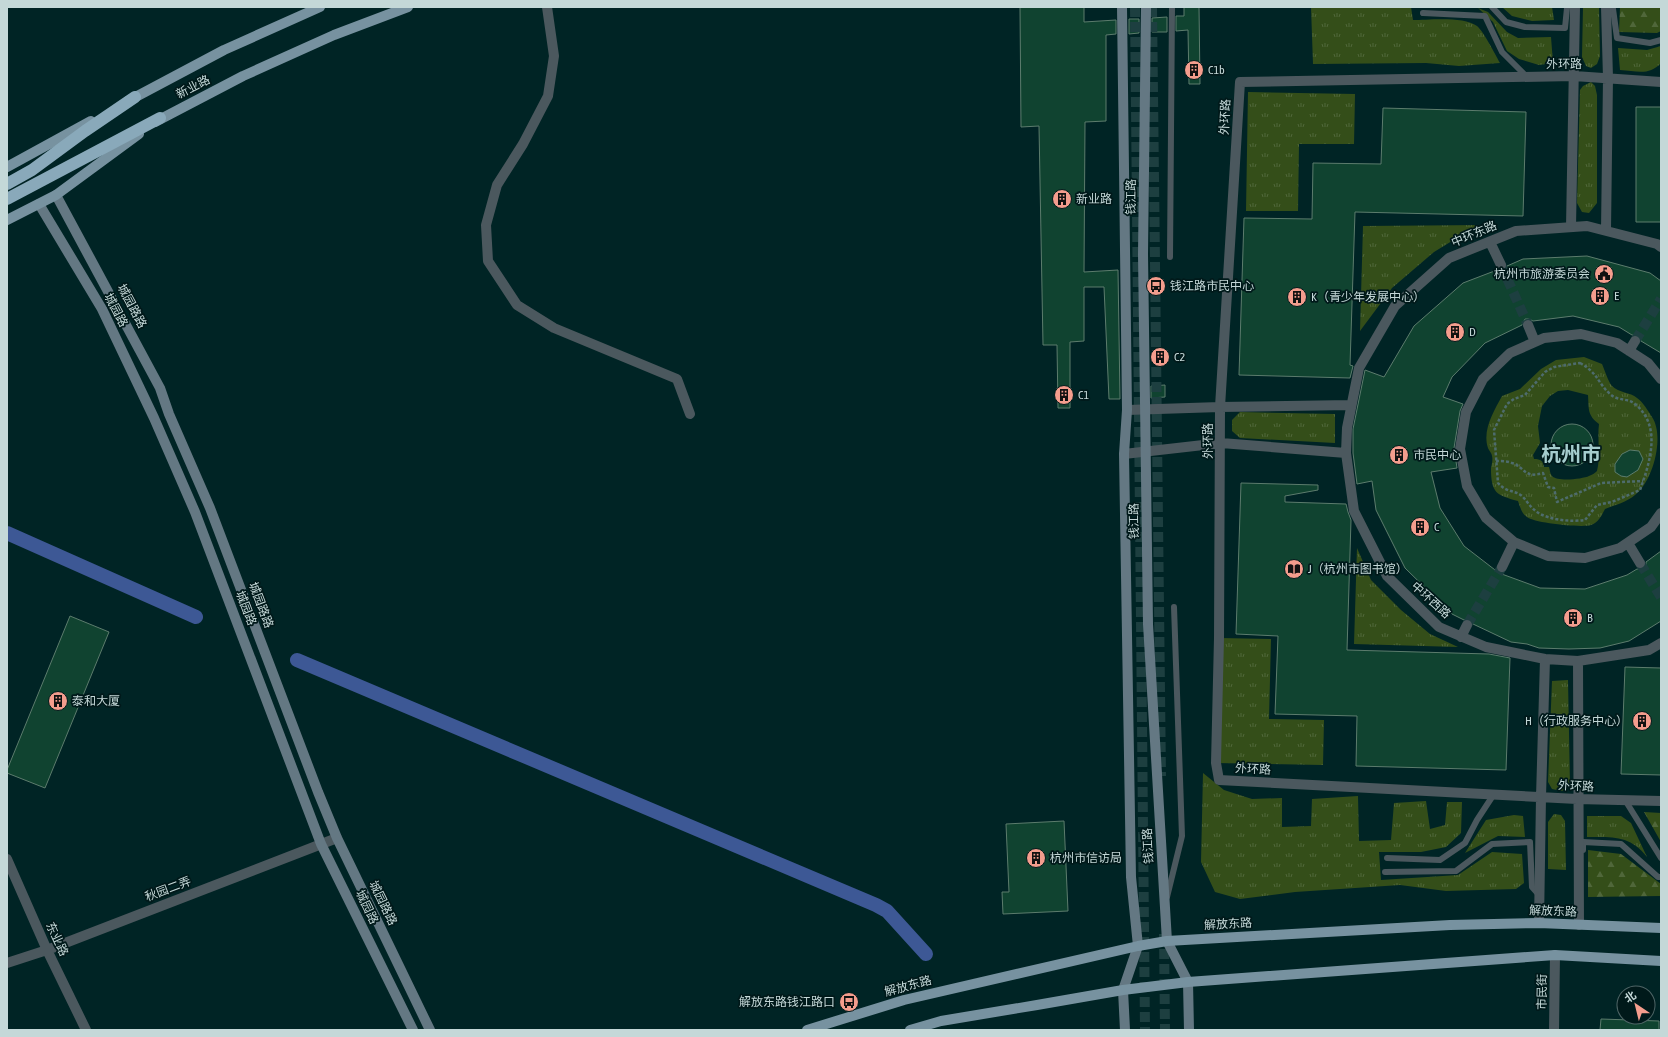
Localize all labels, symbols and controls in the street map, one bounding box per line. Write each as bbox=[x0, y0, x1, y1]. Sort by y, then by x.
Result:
street label: 外环路 bbox=[1546, 57, 1582, 71]
building icon: C1b bbox=[1183, 59, 1205, 81]
place label: C1b bbox=[1208, 63, 1225, 77]
street label: 新业路 bbox=[174, 73, 212, 101]
street label: 外环路 bbox=[1217, 99, 1233, 135]
street label: 钱江路 bbox=[1124, 179, 1138, 215]
building icon: 新业路 bbox=[1051, 188, 1073, 210]
place label: 新业路 bbox=[1076, 192, 1112, 206]
street label: 中环东路 bbox=[1449, 218, 1499, 250]
public building icon: 杭州市旅游委员会 bbox=[1593, 263, 1615, 285]
place label: 杭州市旅游委员会 bbox=[1494, 267, 1590, 281]
bus stop icon: 钱江路市民中心 bbox=[1145, 275, 1167, 297]
place label: 钱江路市民中心 bbox=[1170, 279, 1254, 293]
street label: 城园路路 bbox=[114, 281, 150, 331]
building icon: E bbox=[1589, 285, 1611, 307]
building icon: K（青少年发展中心） bbox=[1286, 286, 1308, 308]
place label: E bbox=[1614, 289, 1619, 303]
place label: K（青少年发展中心） bbox=[1311, 290, 1425, 304]
street label: 城园路 bbox=[101, 291, 131, 329]
building icon: D bbox=[1444, 321, 1466, 343]
place label: D bbox=[1469, 325, 1476, 339]
building icon: C2 bbox=[1149, 346, 1171, 368]
place label: C2 bbox=[1174, 350, 1185, 364]
building icon: C1 bbox=[1053, 384, 1075, 406]
place label: C1 bbox=[1078, 388, 1089, 402]
street label: 外环路 bbox=[1201, 423, 1215, 459]
district label: 杭州市 bbox=[1541, 442, 1601, 465]
building icon: 市民中心 bbox=[1388, 444, 1410, 466]
place label: 市民中心 bbox=[1413, 448, 1461, 462]
street label: 钱江路 bbox=[1127, 503, 1141, 539]
building icon: C bbox=[1409, 516, 1431, 538]
place label: C bbox=[1434, 520, 1440, 534]
library icon: J（杭州市图书馆） bbox=[1283, 558, 1305, 580]
place label: J（杭州市图书馆） bbox=[1308, 562, 1408, 576]
street label: 中环西路 bbox=[1408, 579, 1454, 621]
street label: 城园路路 bbox=[246, 580, 276, 630]
street label: 城园路 bbox=[233, 589, 259, 627]
building icon: B bbox=[1562, 607, 1584, 629]
place label: B bbox=[1587, 611, 1593, 625]
building icon: 泰和大厦 bbox=[47, 690, 69, 712]
place label: 泰和大厦 bbox=[72, 694, 120, 708]
building icon: H（行政服务中心） bbox=[1631, 710, 1653, 732]
place label: H（行政服务中心） bbox=[1525, 714, 1628, 728]
street label: 外环路 bbox=[1235, 761, 1271, 777]
street label: 外环路 bbox=[1558, 778, 1594, 794]
street label: 钱江路 bbox=[1140, 828, 1156, 864]
building icon: 杭州市信访局 bbox=[1025, 847, 1047, 869]
place label: 杭州市信访局 bbox=[1050, 851, 1122, 865]
street label: 秋园二弄 bbox=[143, 874, 193, 904]
street label: 城园路路 bbox=[366, 878, 400, 928]
street label: 城园路 bbox=[353, 888, 381, 926]
street label: 解放东路 bbox=[1529, 903, 1577, 919]
street label: 解放东路 bbox=[1204, 916, 1252, 932]
street label: 东业路 bbox=[43, 920, 71, 958]
street label: 解放东路 bbox=[883, 973, 933, 999]
street label: 市民街 bbox=[1535, 974, 1549, 1010]
north arrow bbox=[1616, 985, 1656, 1025]
text: 北 bbox=[1622, 989, 1638, 1005]
bus stop icon: 解放东路钱江路口 bbox=[838, 991, 860, 1013]
place label: 解放东路钱江路口 bbox=[739, 995, 835, 1009]

